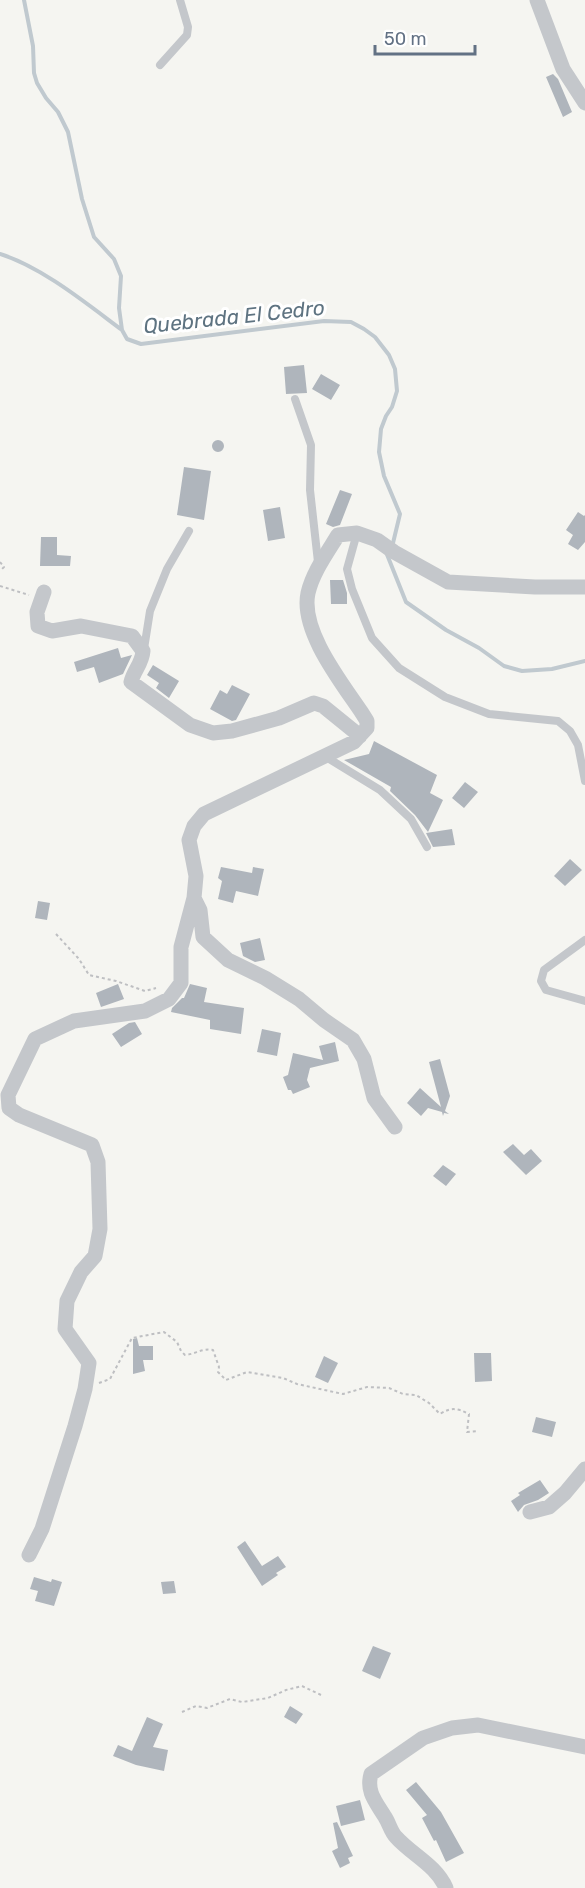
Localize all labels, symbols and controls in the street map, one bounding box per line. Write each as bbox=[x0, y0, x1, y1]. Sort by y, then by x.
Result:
scale bar bbox=[375, 18, 476, 56]
text: 50 m bbox=[384, 28, 427, 50]
water label: Quebrada El Cedro bbox=[142, 295, 326, 338]

